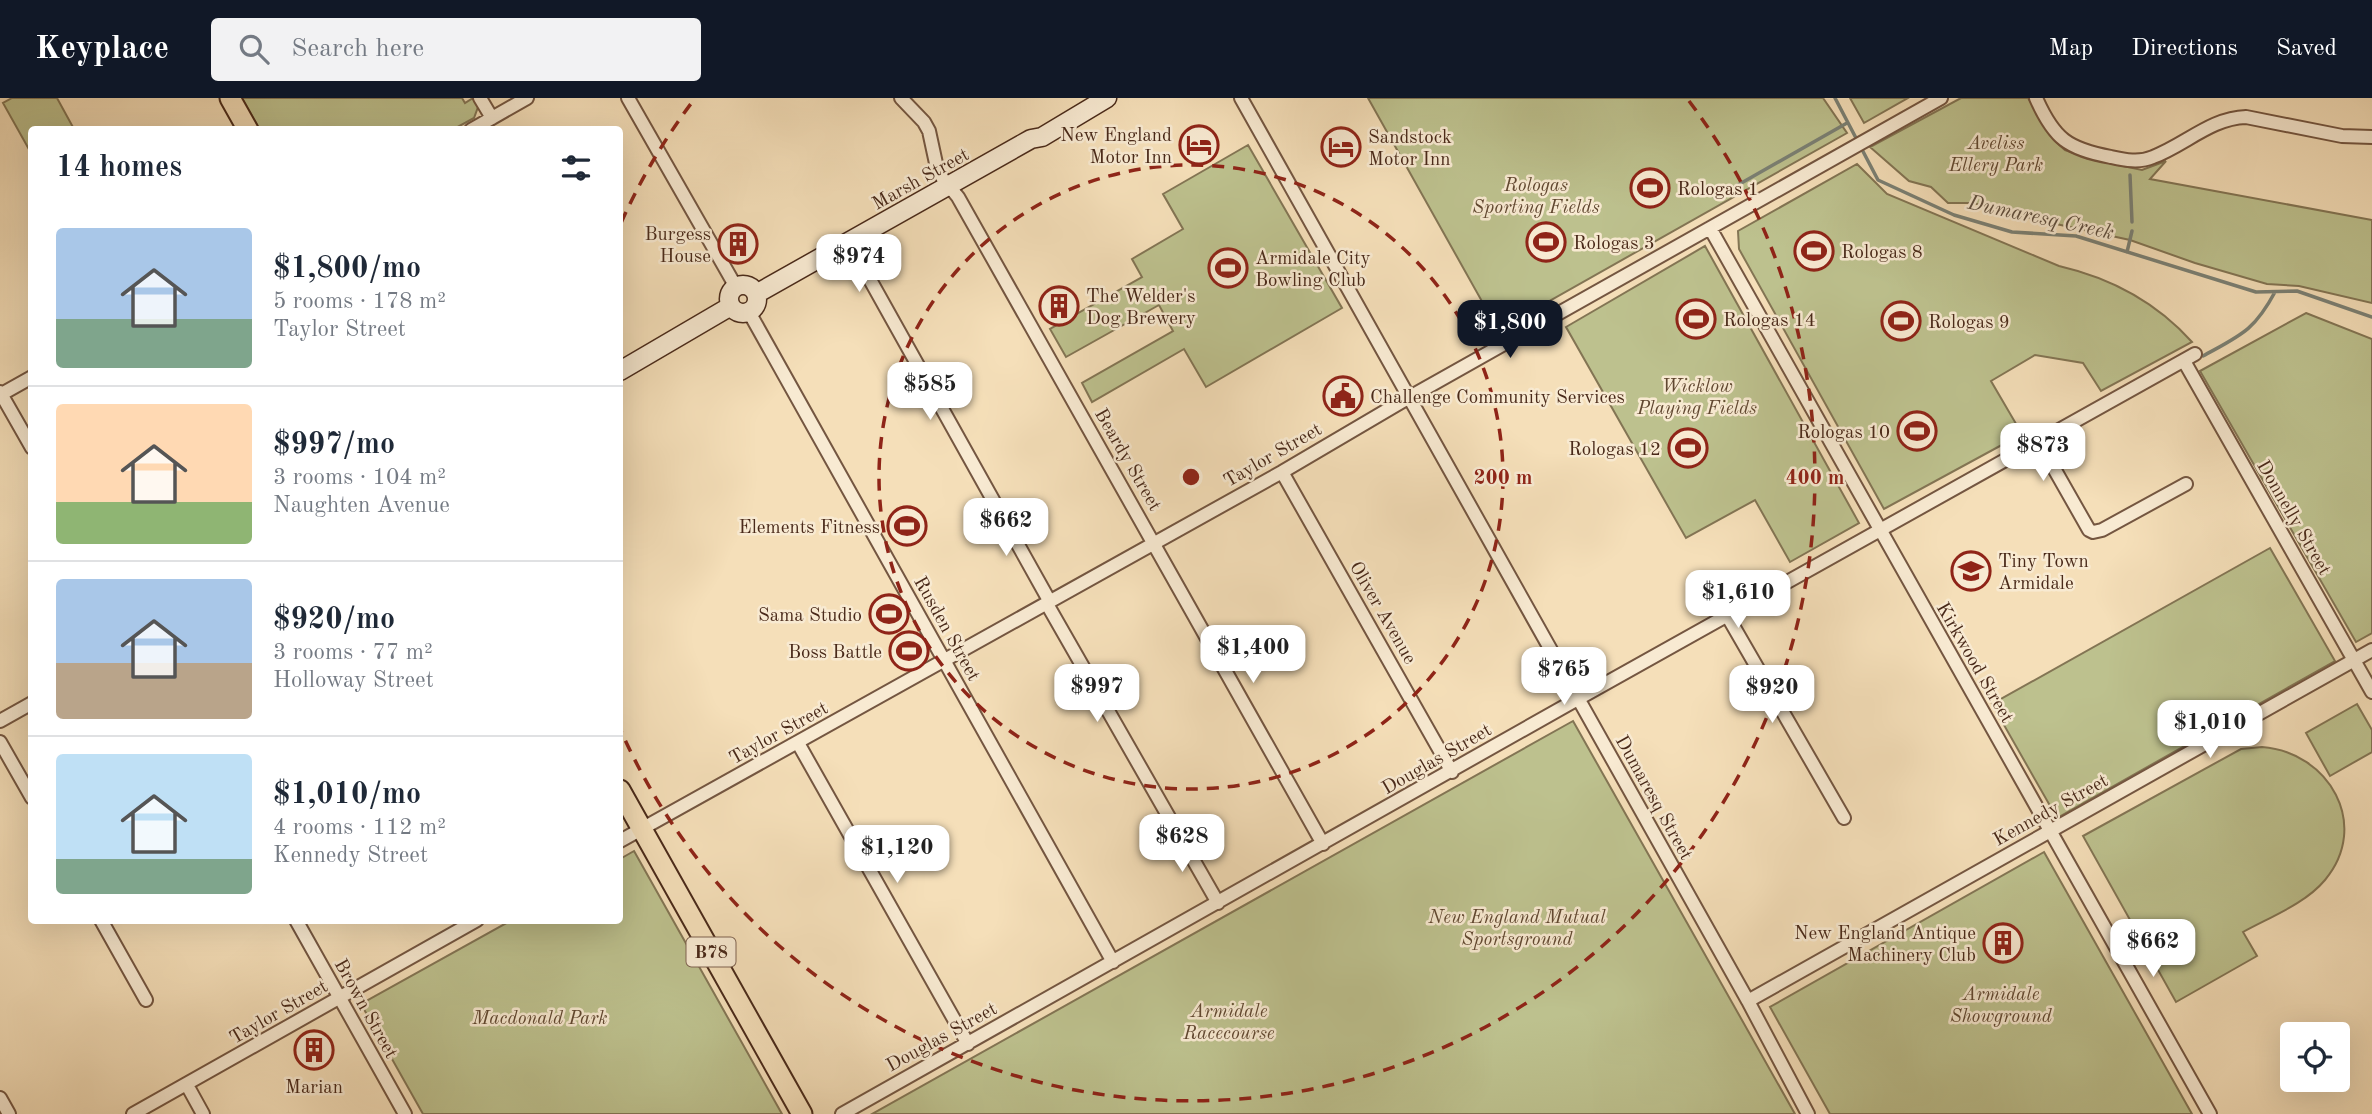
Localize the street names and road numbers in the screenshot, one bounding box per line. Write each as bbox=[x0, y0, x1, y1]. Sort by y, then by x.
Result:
street label: Marsh Street bbox=[870, 146, 973, 215]
street label: Beardy Street bbox=[1090, 406, 1164, 515]
street label: Taylor Street bbox=[1221, 421, 1326, 492]
street label: Donnelly Street bbox=[2252, 457, 2333, 579]
street label: Oliver Avenue bbox=[1345, 559, 1419, 668]
street label: Rusden Street bbox=[909, 574, 982, 685]
street label: Kirkwood Street bbox=[1932, 600, 2016, 727]
street label: Taylor Street bbox=[727, 699, 832, 769]
street label: Douglas Street bbox=[1379, 721, 1495, 799]
street label: Dumaresq Street bbox=[1611, 733, 1695, 864]
street label: Kennedy Street bbox=[1991, 772, 2112, 851]
road number: B78 bbox=[686, 938, 736, 966]
street label: Brown Street bbox=[330, 956, 400, 1062]
street label: Taylor Street bbox=[227, 978, 332, 1049]
street label: Douglas Street bbox=[884, 1000, 1001, 1076]

